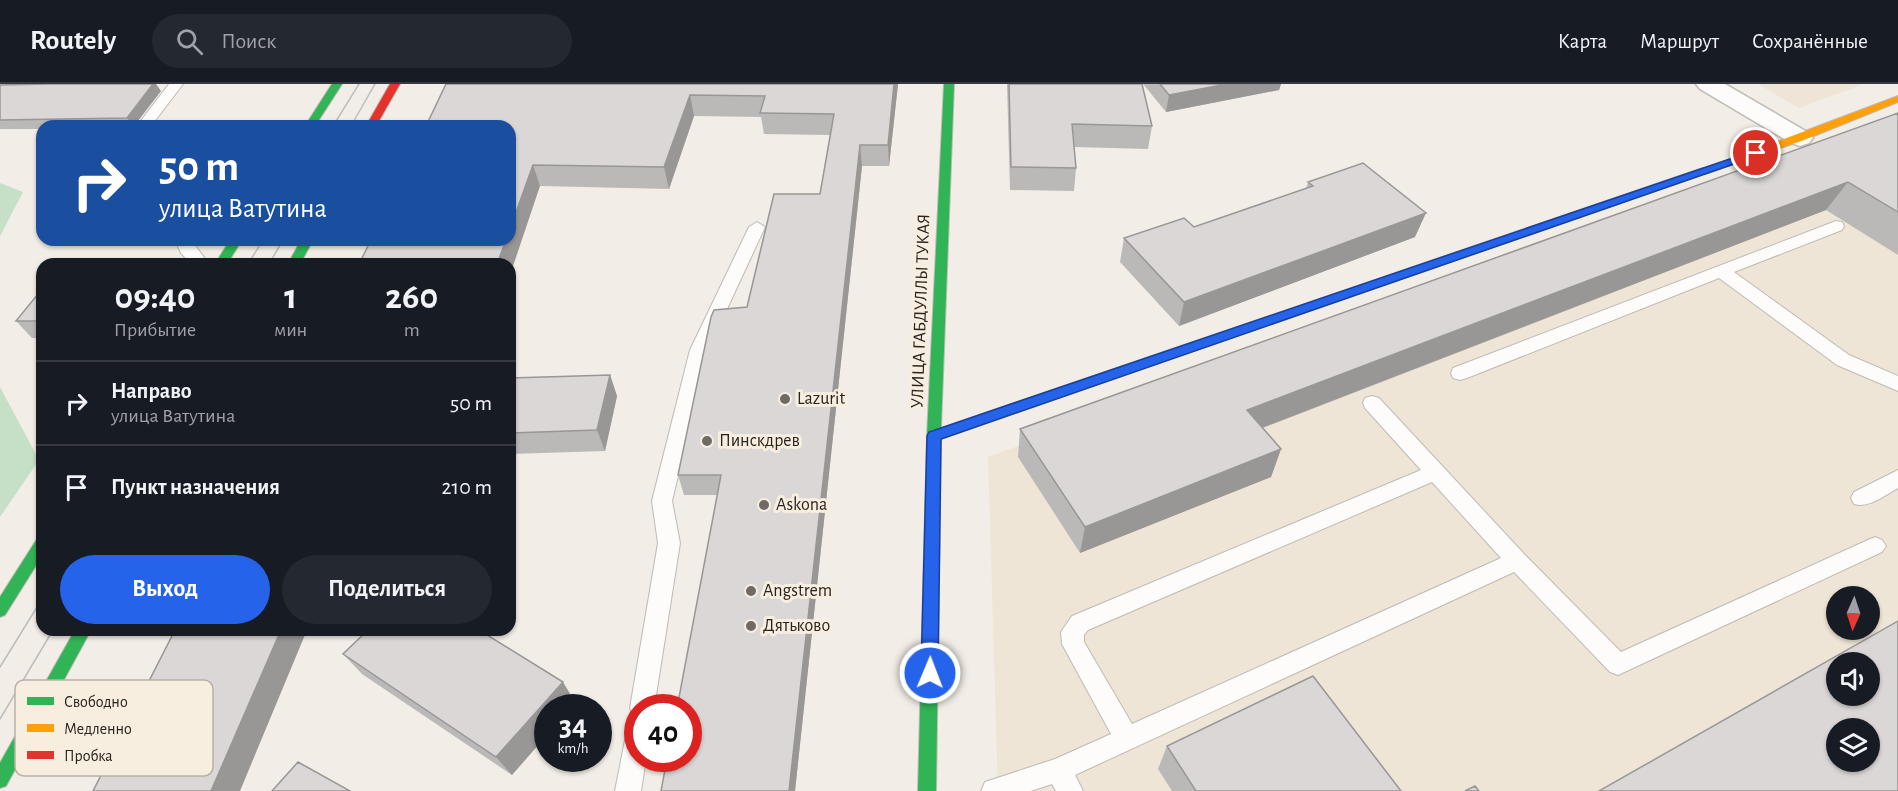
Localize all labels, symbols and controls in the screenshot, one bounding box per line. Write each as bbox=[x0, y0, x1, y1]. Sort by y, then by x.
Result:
search box bbox=[152, 14, 572, 68]
icon: search bbox=[173, 25, 206, 58]
text: Routely bbox=[30, 27, 116, 55]
text: Поиск bbox=[221, 30, 276, 52]
text: Карта bbox=[1558, 31, 1607, 52]
text: Маршрут bbox=[1640, 31, 1719, 52]
text: Сохранённые bbox=[1752, 31, 1868, 52]
pin bbox=[1730, 127, 1781, 178]
icon: arrive bbox=[1739, 136, 1772, 169]
icon: right bbox=[60, 144, 138, 222]
text: 50 m bbox=[159, 146, 239, 188]
text: улица Ватутина bbox=[159, 195, 327, 222]
street label: УЛИЦА ГАБДУЛЛЫ ТУКАЯ bbox=[909, 213, 933, 409]
text: 09:40 bbox=[114, 279, 196, 315]
text: 1 bbox=[284, 279, 297, 315]
text: 260 bbox=[385, 279, 438, 315]
text: Прибытие bbox=[114, 320, 196, 340]
text: мин bbox=[274, 320, 307, 340]
text: m bbox=[404, 320, 420, 340]
text: Направо bbox=[111, 380, 192, 402]
icon: right bbox=[60, 387, 93, 420]
place label: Lazurit bbox=[797, 390, 845, 408]
text: 50 m bbox=[450, 392, 492, 414]
marker: Lazurit bbox=[778, 392, 792, 406]
text: улица Ватутина bbox=[111, 406, 235, 426]
place label: Пинскдрев bbox=[719, 432, 800, 450]
marker: Пинскдрев bbox=[700, 434, 714, 448]
icon: arrive bbox=[60, 471, 93, 504]
text: Пункт назначения bbox=[111, 476, 280, 498]
text: 210 m bbox=[442, 476, 492, 498]
place label: Askona bbox=[776, 496, 827, 514]
marker: Askona bbox=[757, 498, 771, 512]
button: Выход bbox=[60, 555, 270, 624]
button: Поделиться bbox=[282, 555, 492, 624]
place label: Angstrem bbox=[763, 582, 832, 600]
marker: Angstrem bbox=[744, 584, 758, 598]
north arrow bbox=[1826, 586, 1880, 640]
map controls bbox=[1826, 586, 1880, 772]
place label: Дятьково bbox=[763, 617, 830, 635]
marker: Дятьково bbox=[744, 619, 758, 633]
position arrow bbox=[898, 641, 962, 705]
button: sound bbox=[1826, 652, 1880, 706]
legend bbox=[15, 680, 213, 776]
text: Свободно bbox=[64, 694, 128, 710]
speed limit sign: 40 bbox=[624, 694, 702, 772]
text: 34 bbox=[559, 711, 587, 741]
button: layers bbox=[1826, 718, 1880, 772]
text: Медленно bbox=[64, 721, 132, 737]
text: km/h bbox=[558, 741, 588, 756]
text: Пробка bbox=[64, 748, 113, 764]

